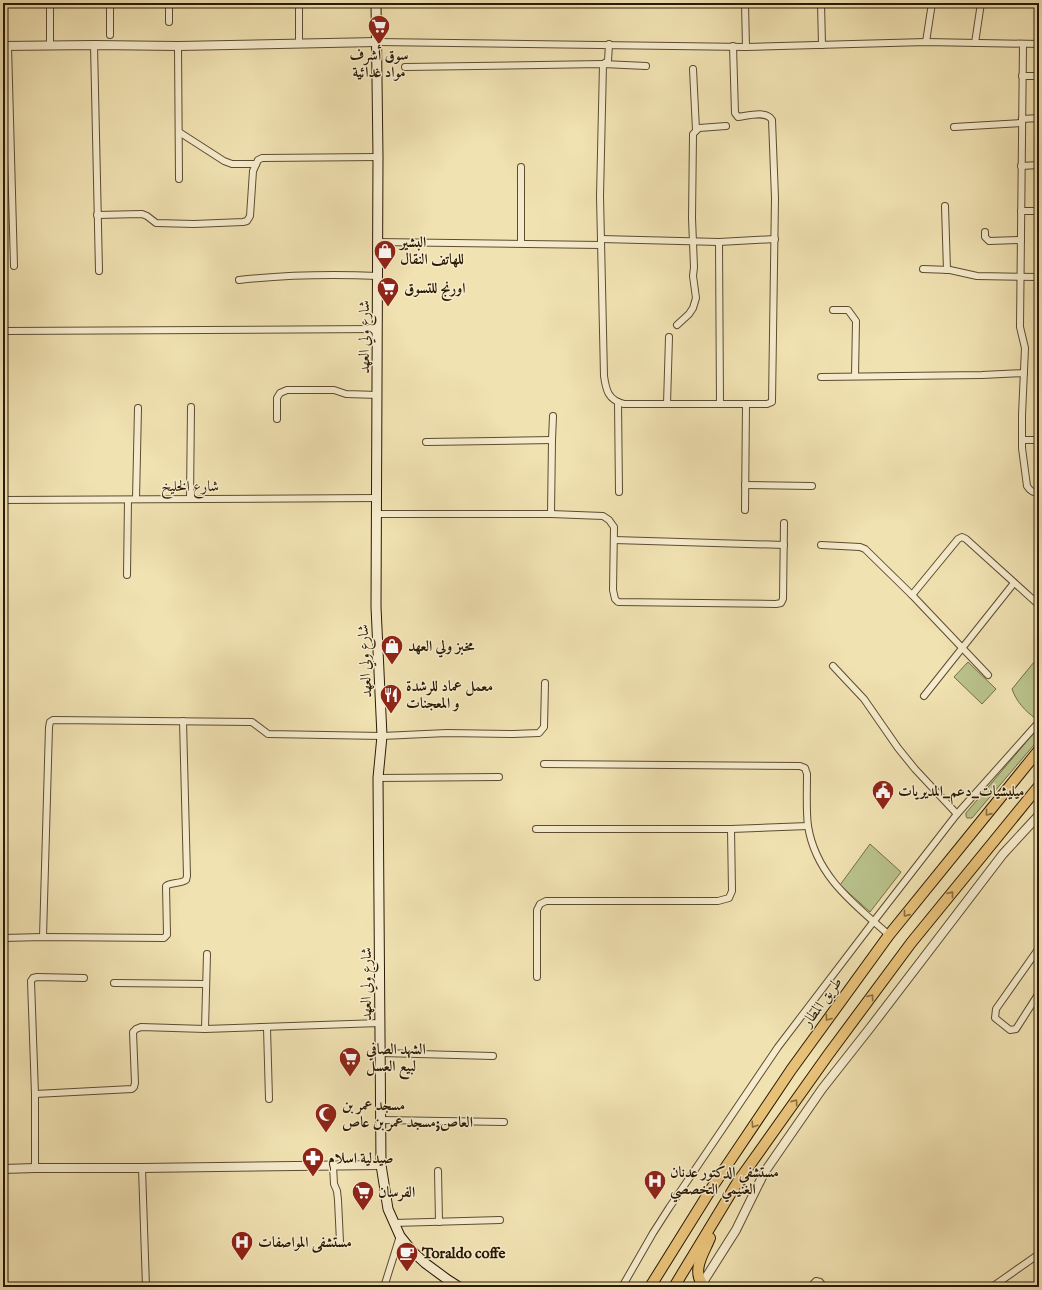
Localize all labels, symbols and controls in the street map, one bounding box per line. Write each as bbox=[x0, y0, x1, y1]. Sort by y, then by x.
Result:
supermarket icon: سوق أشرف مواد غدائية bbox=[366, 13, 392, 46]
place label: سوق أشرف مواد غدائية bbox=[350, 44, 408, 82]
place label: البشير للهاتف النقال bbox=[398, 233, 464, 269]
shop icon: البشير للهاتف النقال bbox=[372, 238, 398, 271]
supermarket icon: اورنج للتسوق bbox=[375, 275, 401, 308]
place label: اورنج للتسوق bbox=[404, 279, 466, 301]
street label: شارع ولي العهد bbox=[355, 300, 377, 374]
street label: شارع الخليخ bbox=[161, 477, 219, 500]
street label: شارع ولي العهد bbox=[354, 624, 379, 698]
shop icon: مخبز ولي العهد bbox=[379, 633, 405, 666]
place label: مخبز ولي العهد bbox=[408, 637, 475, 658]
place label: معمل عماد للرشدة و المعجنات bbox=[406, 677, 493, 713]
restaurant icon: معمل عماد للرشدة و المعجنات bbox=[378, 682, 404, 715]
public building icon: ميليشيات_دعم_المديريات bbox=[870, 778, 896, 811]
place label: ميليشيات_دعم_المديريات bbox=[898, 782, 1025, 805]
one-way arrow bbox=[985, 809, 992, 816]
one-way arrow bbox=[946, 892, 953, 899]
one-way arrow bbox=[904, 910, 911, 917]
street label: شارع ولي العهد bbox=[357, 947, 379, 1021]
street label: طريق المطار bbox=[796, 973, 846, 1032]
one-way arrow bbox=[867, 994, 874, 1001]
one-way arrow bbox=[826, 1014, 833, 1021]
place label: الشهد الصافي لبيع العسل bbox=[365, 1040, 426, 1080]
supermarket icon: الشهد الصافي لبيع العسل bbox=[337, 1045, 363, 1078]
place label: مسجد عمر بن العاص;مسجد عمر بن عاص bbox=[342, 1096, 473, 1132]
one-way arrow bbox=[790, 1099, 798, 1106]
mosque icon: مسجد عمر بن العاص;مسجد عمر بن عاص bbox=[313, 1101, 339, 1134]
one-way arrow bbox=[751, 1121, 759, 1128]
pharmacy icon: صيدلية اسلام bbox=[300, 1145, 326, 1178]
place label: صيدلية اسلام bbox=[328, 1149, 393, 1171]
place label: مستشفي الدكتور عدنان الغنيمي التخصصي bbox=[670, 1163, 779, 1203]
hospital icon: مستشفي الدكتور عدنان الغنيمي التخصصي bbox=[642, 1168, 668, 1201]
supermarket icon: الفرسان bbox=[350, 1179, 376, 1212]
place label: الفرسان bbox=[378, 1183, 415, 1202]
hospital icon: مستشفى المواصفات bbox=[229, 1229, 255, 1262]
place label: مستشفى المواصفات bbox=[258, 1233, 352, 1253]
cafe icon: Toraldo coffe bbox=[394, 1240, 420, 1273]
place label: Toraldo coffe bbox=[421, 1244, 505, 1263]

